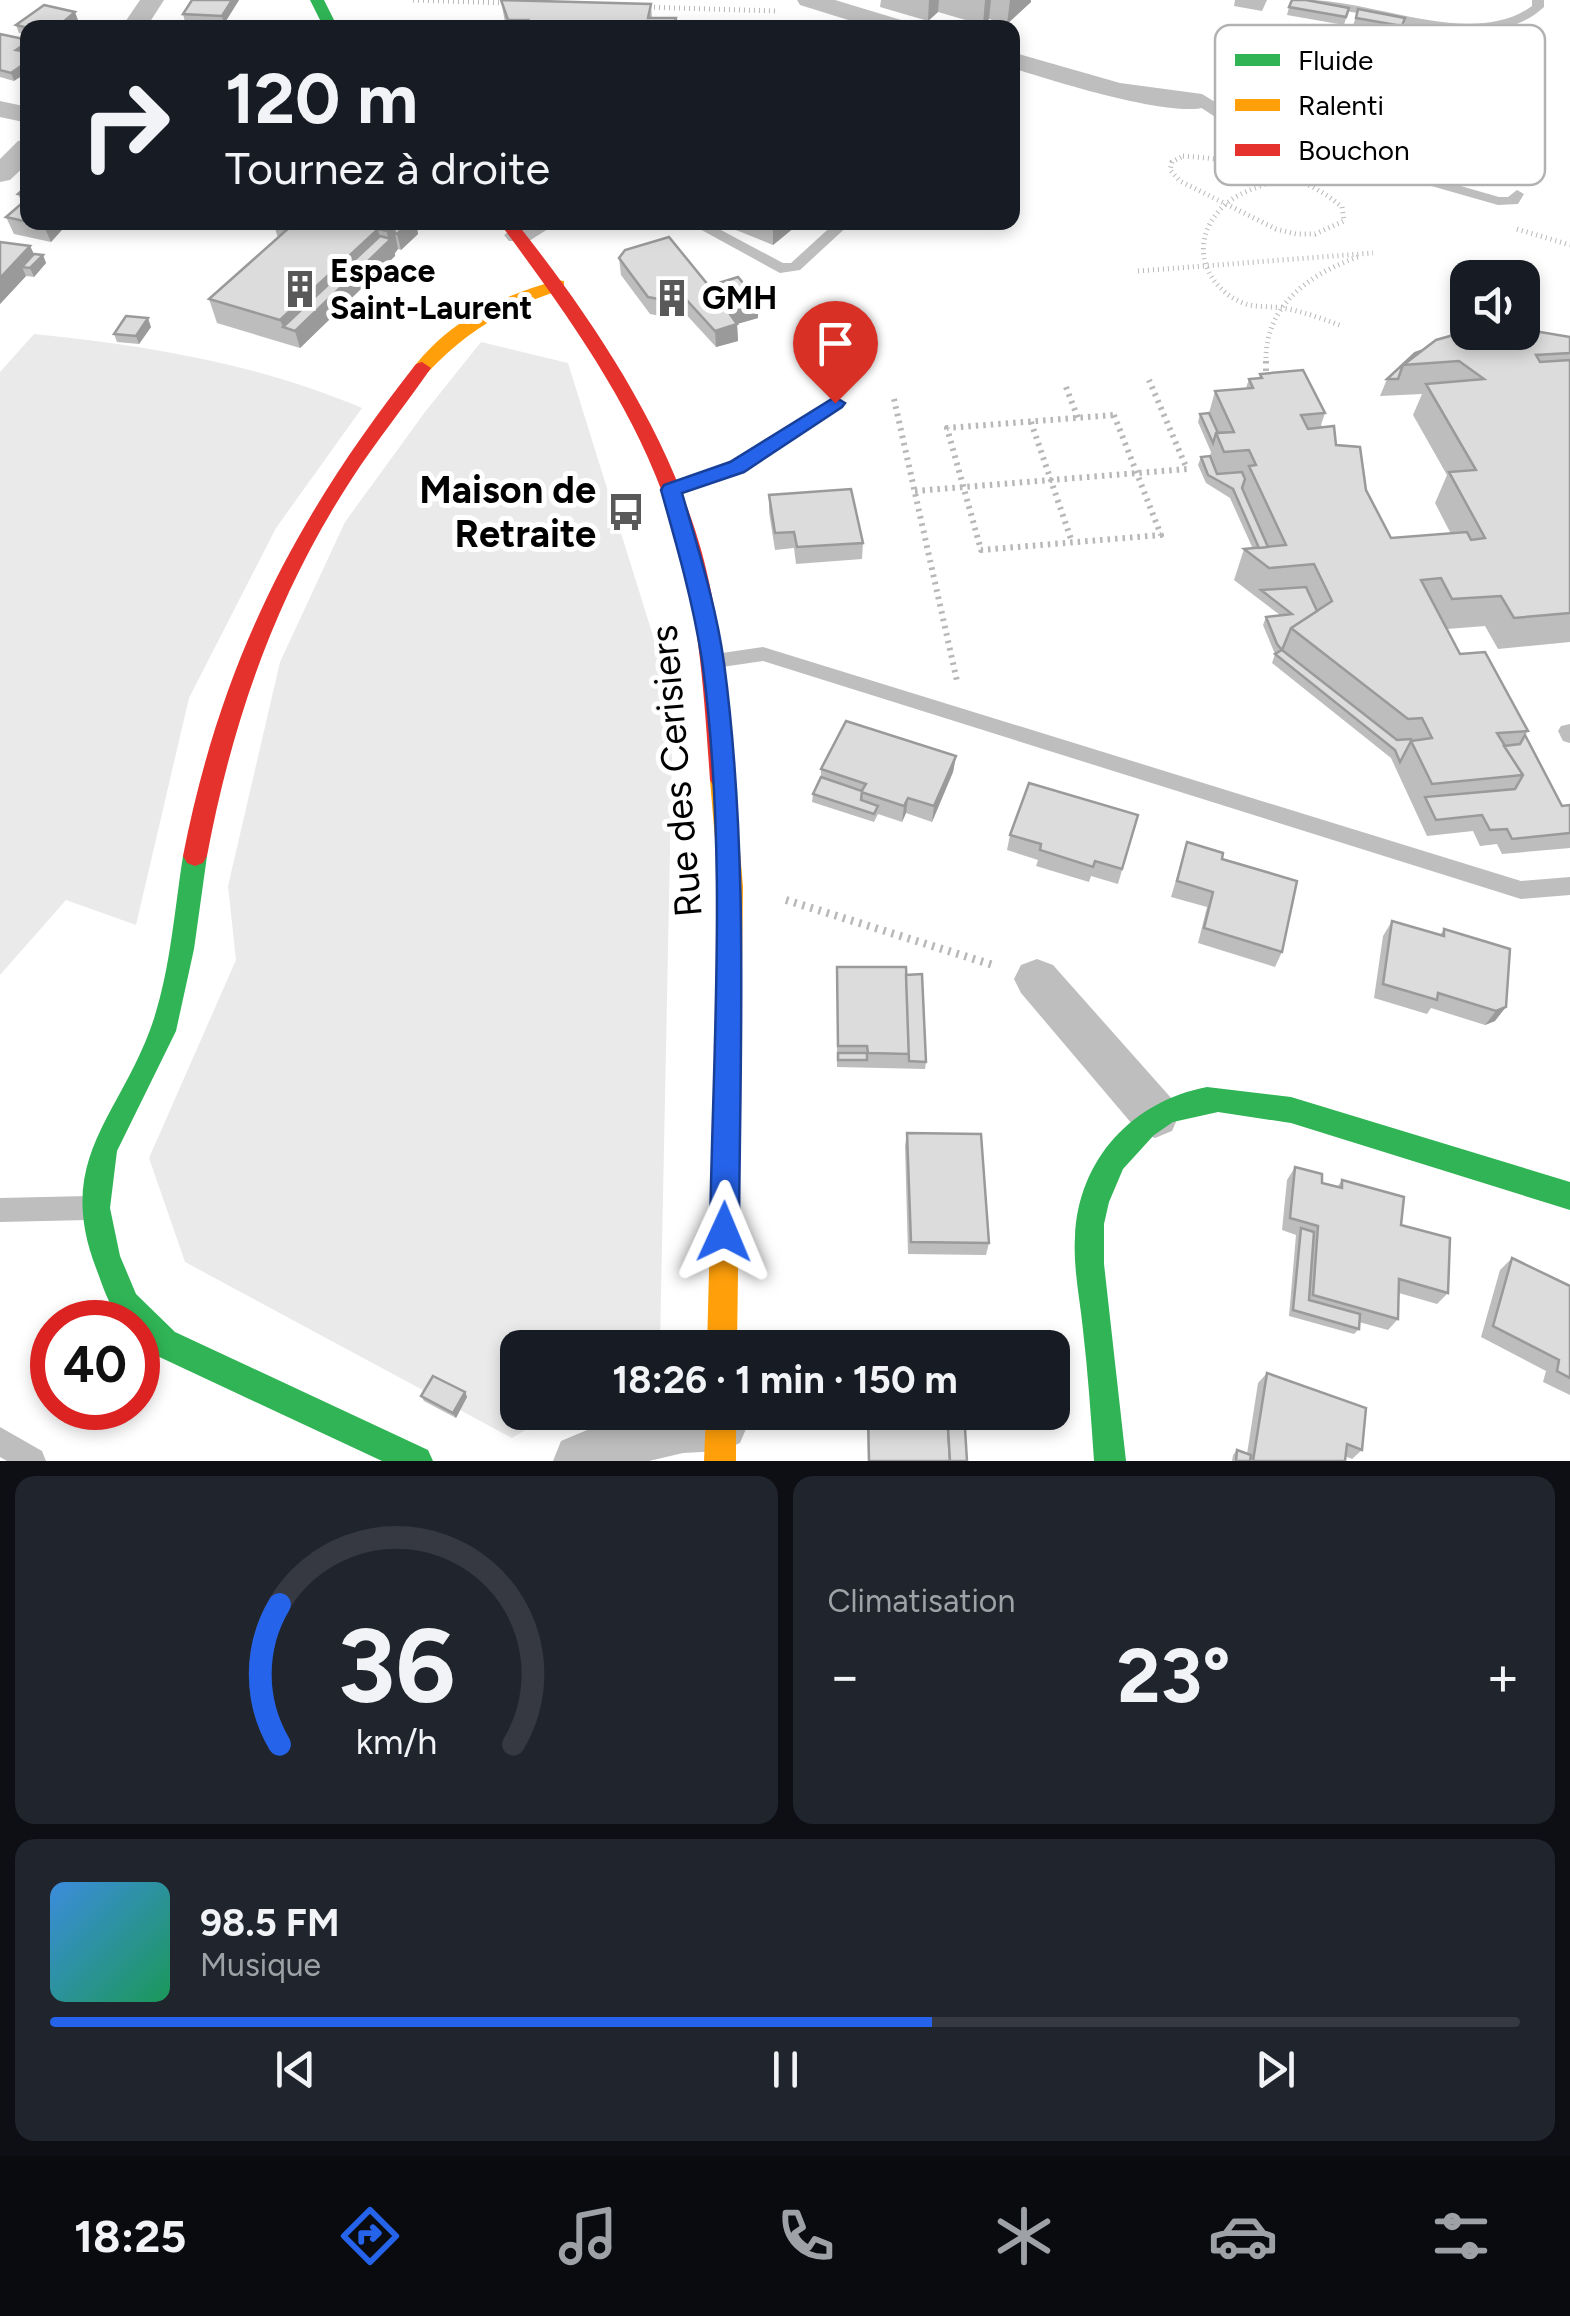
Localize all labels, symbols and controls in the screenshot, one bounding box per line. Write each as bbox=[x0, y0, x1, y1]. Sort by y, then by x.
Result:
legend bbox=[1215, 25, 1545, 185]
text: Fluide bbox=[1298, 43, 1373, 77]
text: 120 m bbox=[225, 56, 418, 141]
icon: right bbox=[60, 60, 190, 190]
text: Ralenti bbox=[1298, 88, 1384, 122]
text: Bouchon bbox=[1298, 133, 1410, 167]
text: Tournez à droite bbox=[225, 141, 550, 195]
place label: Espace Saint-Laurent bbox=[330, 252, 532, 327]
map controls bbox=[1450, 260, 1540, 350]
button: sound bbox=[1450, 260, 1540, 350]
building icon: Espace Saint-Laurent bbox=[279, 268, 321, 310]
building icon: GMH bbox=[651, 277, 693, 319]
place label: GMH bbox=[702, 279, 777, 317]
pin bbox=[793, 301, 878, 404]
icon: arrive bbox=[808, 316, 863, 371]
place label: Maison de Retraite bbox=[419, 467, 596, 557]
bus stop icon: Maison de Retraite bbox=[605, 491, 647, 533]
street label: Rue des Cerisiers bbox=[640, 623, 712, 919]
position arrow bbox=[672, 1180, 776, 1284]
speed limit sign: 40 bbox=[30, 1300, 160, 1430]
text: 18:26 · 1 min · 150 m bbox=[612, 1357, 958, 1403]
text: Climatisation bbox=[828, 1582, 1015, 1620]
text: 36 bbox=[337, 1603, 455, 1728]
text: 23° bbox=[1117, 1631, 1230, 1721]
text: − bbox=[828, 1643, 862, 1709]
text: + bbox=[1486, 1643, 1520, 1709]
text: km/h bbox=[355, 1720, 437, 1763]
text: 98.5 FM bbox=[200, 1900, 339, 1946]
text: Musique bbox=[200, 1946, 321, 1984]
icon: previous bbox=[268, 2042, 323, 2097]
icon: pause bbox=[758, 2042, 813, 2097]
icon: next bbox=[1248, 2042, 1303, 2097]
icon: directions bbox=[335, 2201, 405, 2271]
icon: music bbox=[553, 2201, 623, 2271]
icon: phone bbox=[771, 2201, 841, 2271]
icon: climate bbox=[989, 2201, 1059, 2271]
icon: car bbox=[1208, 2201, 1278, 2271]
icon: filters bbox=[1426, 2201, 1496, 2271]
text: 18:25 bbox=[74, 2209, 186, 2263]

